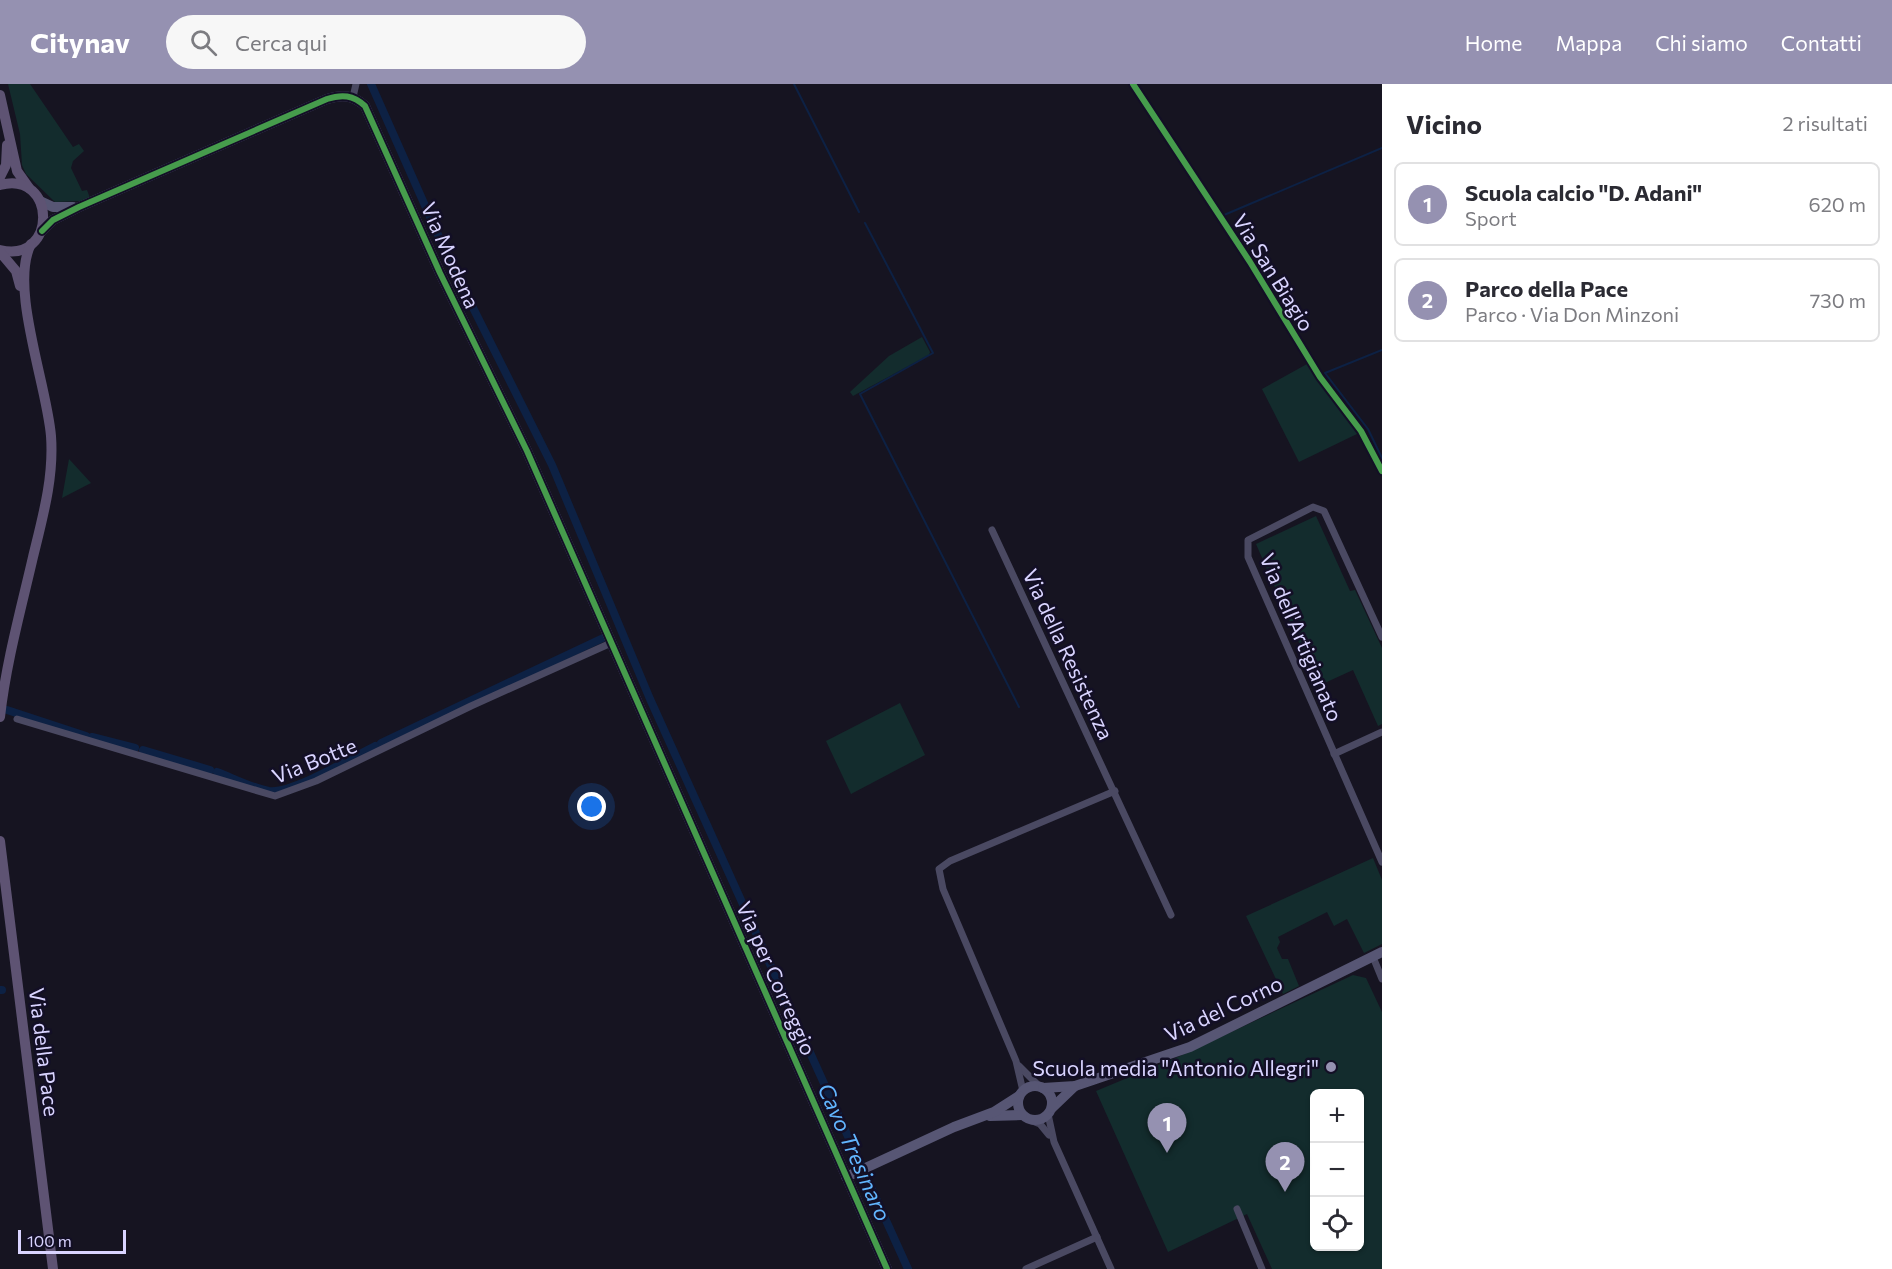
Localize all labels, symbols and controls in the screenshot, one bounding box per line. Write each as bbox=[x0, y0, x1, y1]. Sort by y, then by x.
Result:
search box bbox=[166, 15, 586, 69]
text: Citynav bbox=[30, 25, 130, 59]
icon: search bbox=[187, 26, 220, 59]
text: Cerca qui bbox=[235, 29, 327, 56]
text: Home bbox=[1465, 30, 1522, 55]
text: Mappa bbox=[1555, 30, 1622, 55]
text: Chi siamo bbox=[1655, 30, 1748, 55]
text: Contatti bbox=[1781, 30, 1862, 55]
text: Vicino bbox=[1406, 108, 1482, 139]
text: 2 risultati bbox=[1783, 111, 1868, 135]
text: Scuola calcio "D. Adani" bbox=[1465, 179, 1702, 206]
text: 1 bbox=[1423, 192, 1432, 216]
text: 620 m bbox=[1809, 192, 1866, 216]
street label: Via Modena bbox=[416, 198, 486, 312]
text: Sport bbox=[1465, 206, 1517, 230]
street label: Via San Biagio bbox=[1228, 209, 1320, 335]
text: Parco della Pace bbox=[1465, 275, 1628, 302]
text: 2 bbox=[1422, 288, 1433, 312]
text: 730 m bbox=[1810, 288, 1866, 312]
text: Parco · Via Don Minzoni bbox=[1465, 302, 1679, 326]
street label: Via dell'Artigianato bbox=[1255, 549, 1349, 725]
street label: Via della Resistenza bbox=[1018, 565, 1120, 743]
street label: Via Botte bbox=[268, 732, 360, 788]
your location bbox=[577, 792, 606, 821]
street label: Via per Correggio bbox=[732, 897, 822, 1059]
street label: Via del Corno bbox=[1160, 970, 1286, 1046]
street label: Via della Pace bbox=[25, 986, 65, 1118]
place label: Scuola media "Antonio Allegri" bbox=[1032, 1055, 1319, 1080]
marker: Scuola media "Antonio Allegri" bbox=[1324, 1060, 1338, 1074]
water label: Cavo Tresinaro bbox=[813, 1079, 897, 1225]
map controls bbox=[1310, 1089, 1364, 1251]
button: + bbox=[1310, 1089, 1364, 1143]
pin: 1 bbox=[1148, 1104, 1186, 1153]
pin: 2 bbox=[1266, 1142, 1304, 1192]
button: − bbox=[1310, 1143, 1364, 1197]
button: locate bbox=[1310, 1197, 1364, 1251]
scale bar bbox=[18, 1227, 126, 1254]
text: 100 m bbox=[27, 1231, 72, 1250]

